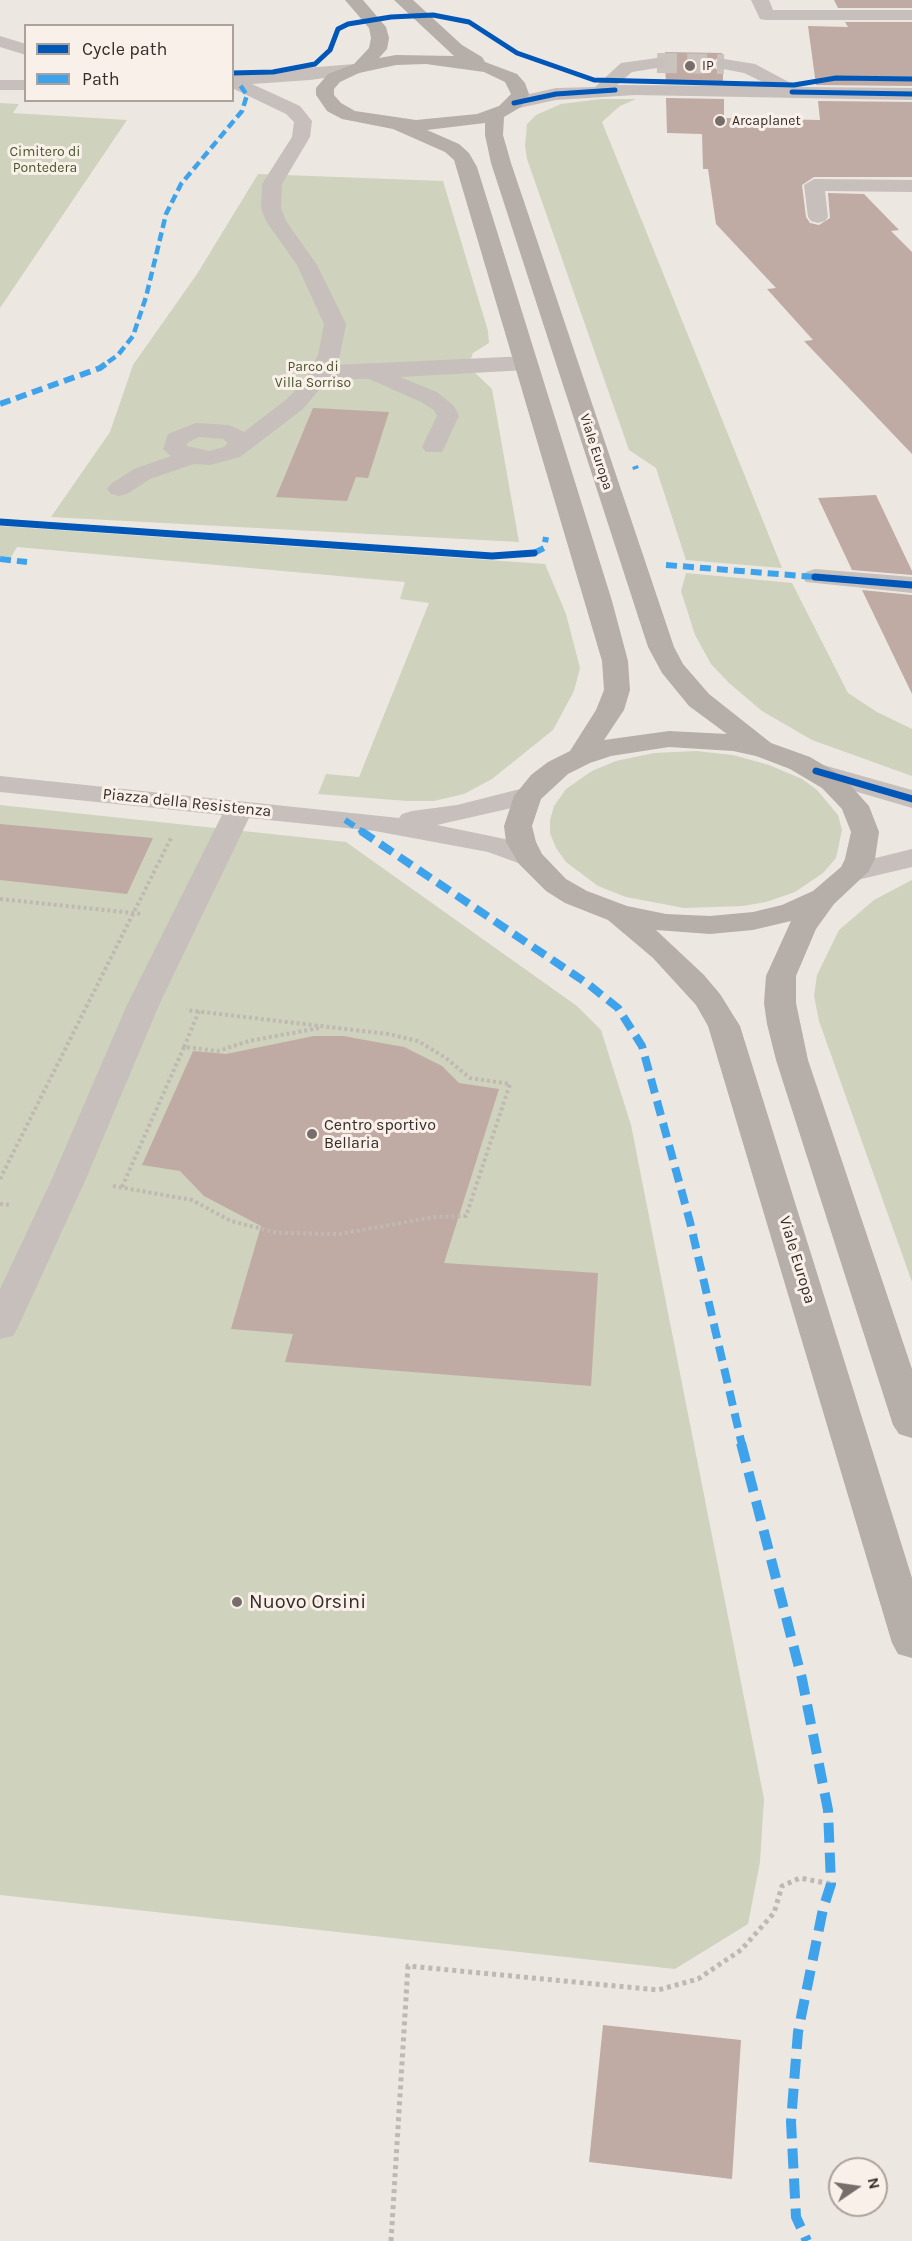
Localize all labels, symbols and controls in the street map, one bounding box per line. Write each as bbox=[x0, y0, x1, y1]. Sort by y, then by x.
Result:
legend bbox=[24, 24, 234, 102]
text: Cycle path bbox=[82, 38, 167, 60]
place label: IP bbox=[702, 58, 714, 74]
marker: IP bbox=[683, 59, 697, 73]
text: Path bbox=[82, 68, 120, 90]
place label: Arcaplanet bbox=[732, 113, 801, 129]
marker: Arcaplanet bbox=[713, 114, 727, 128]
park label: Cimitero di Pontedera bbox=[10, 144, 80, 176]
park label: Parco di Villa Sorriso bbox=[275, 359, 351, 392]
street label: Viale Europa bbox=[576, 412, 616, 492]
street label: Piazza della Resistenza bbox=[102, 785, 272, 821]
place label: Centro sportivo Bellaria bbox=[324, 1115, 436, 1153]
marker: Centro sportivo Bellaria bbox=[305, 1127, 319, 1141]
street label: Viale Europa bbox=[775, 1214, 819, 1306]
place label: Nuovo Orsini bbox=[249, 1590, 366, 1614]
marker: Nuovo Orsini bbox=[230, 1595, 244, 1609]
north arrow bbox=[828, 2157, 888, 2217]
text: N bbox=[864, 2176, 885, 2191]

